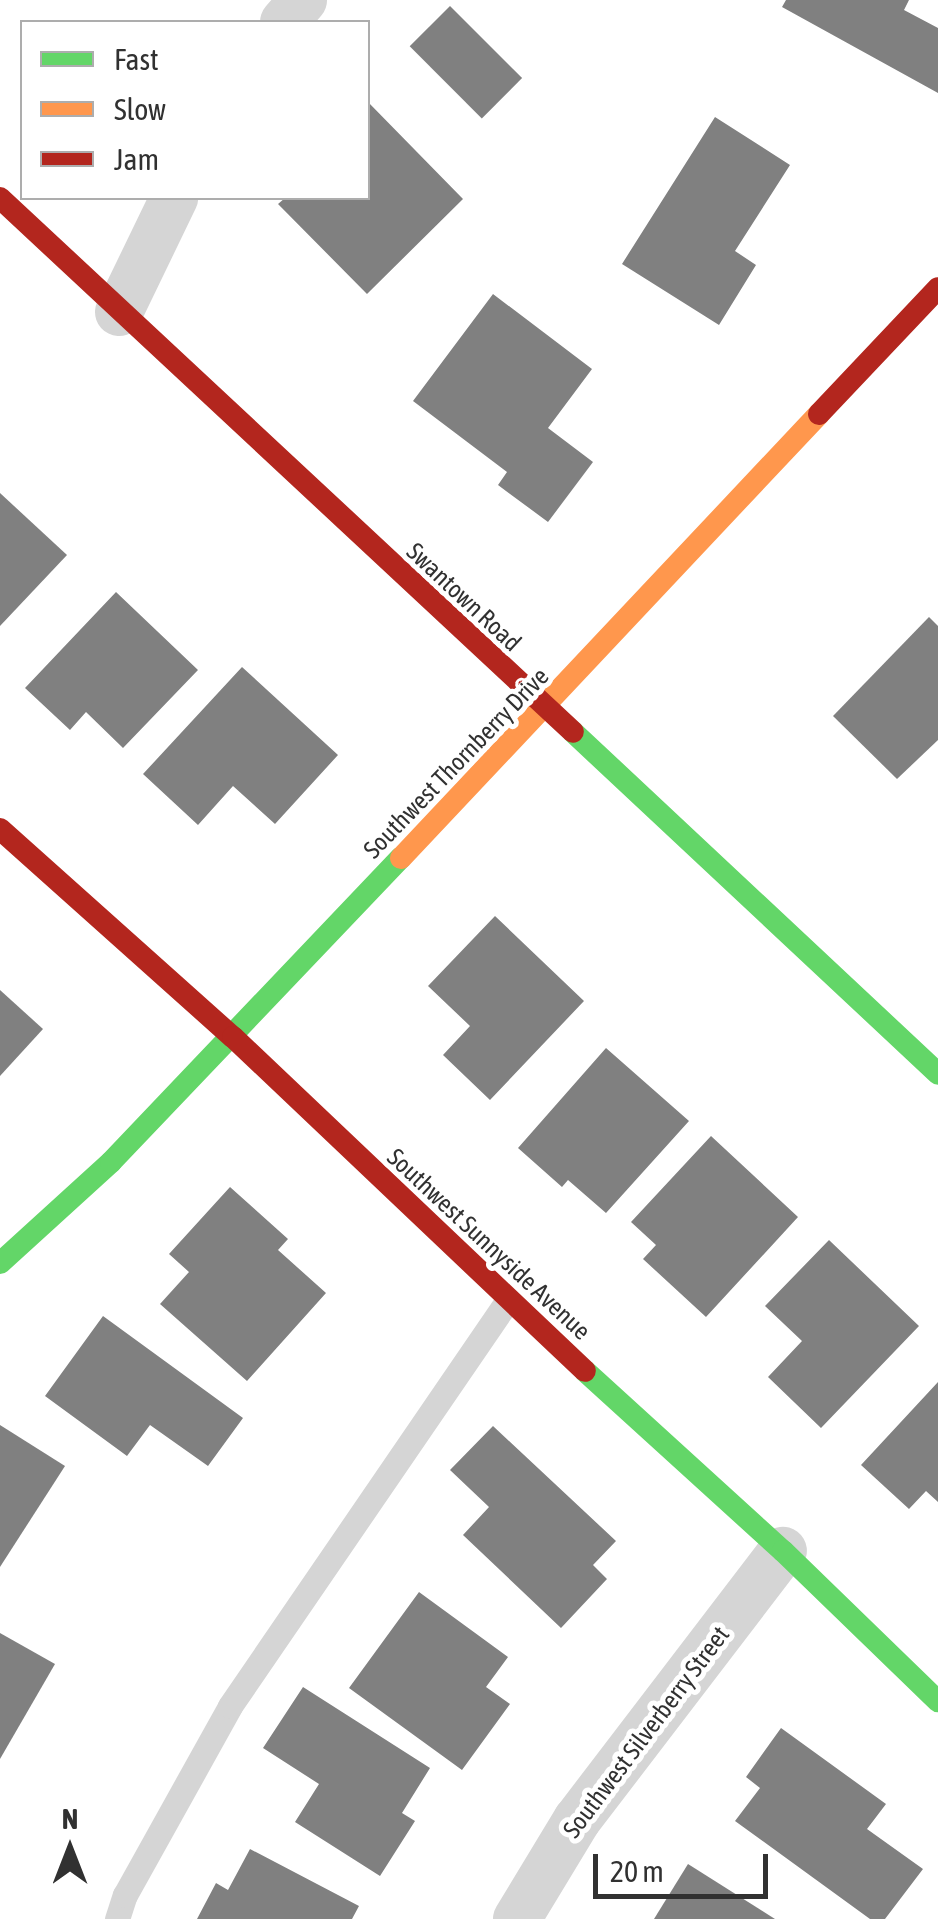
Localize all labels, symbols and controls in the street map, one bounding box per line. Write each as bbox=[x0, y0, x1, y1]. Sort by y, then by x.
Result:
legend bbox=[20, 20, 370, 200]
text: Fast bbox=[114, 42, 159, 76]
text: Slow bbox=[114, 92, 166, 126]
text: Jam bbox=[114, 142, 159, 176]
street label: Swantown Road bbox=[401, 536, 527, 658]
street label: Southwest Thornberry Drive bbox=[357, 662, 555, 864]
street label: Southwest Sunnyside Avenue bbox=[381, 1142, 597, 1346]
street label: Southwest Silverberry Street bbox=[557, 1620, 735, 1844]
north arrow bbox=[20, 1799, 120, 1899]
text: N bbox=[62, 1803, 78, 1835]
scale bar bbox=[598, 1834, 773, 1896]
text: 20 m bbox=[610, 1854, 664, 1888]

